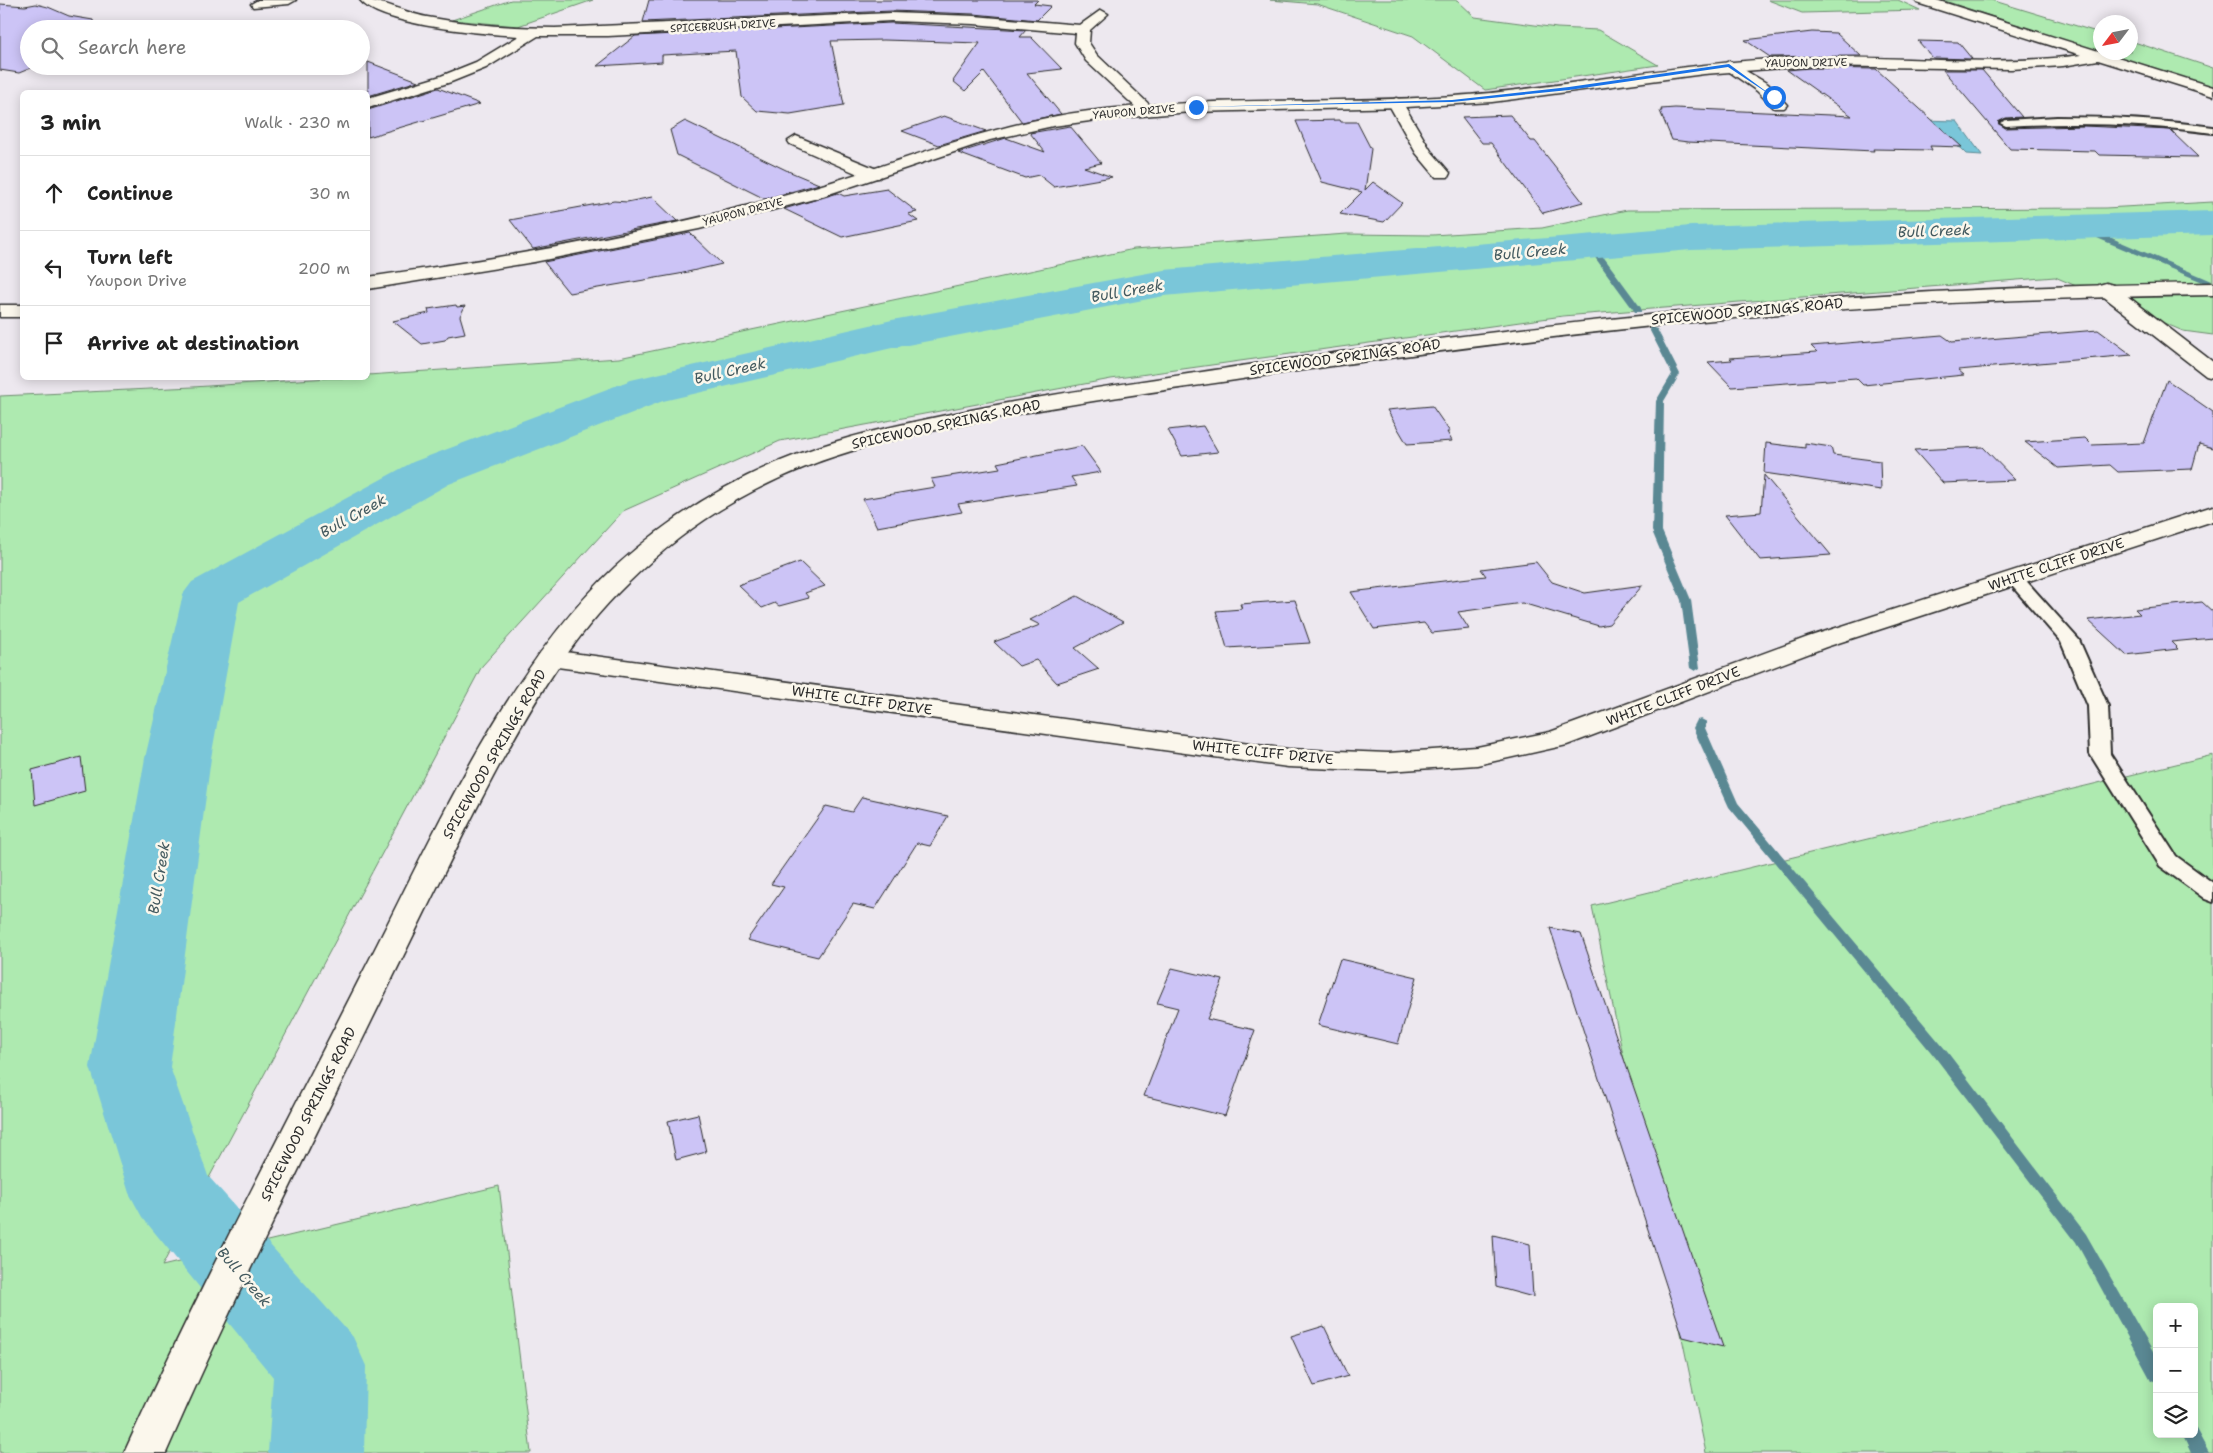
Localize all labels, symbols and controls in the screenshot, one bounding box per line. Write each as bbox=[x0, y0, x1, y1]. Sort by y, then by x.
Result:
north arrow bbox=[2093, 15, 2138, 60]
street label: SPICEBRUSH DRIVE bbox=[670, 16, 776, 36]
search box bbox=[20, 20, 370, 75]
icon: search bbox=[38, 34, 66, 62]
text: Search here bbox=[78, 35, 187, 60]
street label: YAUPON DRIVE bbox=[1764, 55, 1848, 71]
route start bbox=[1763, 86, 1786, 109]
route end bbox=[1185, 96, 1208, 119]
street label: YAUPON DRIVE bbox=[1092, 101, 1176, 123]
text: 3 min bbox=[40, 109, 101, 137]
text: Walk · 230 m bbox=[244, 112, 350, 133]
icon: ahead bbox=[40, 179, 68, 207]
text: Continue bbox=[87, 181, 173, 206]
text: 30 m bbox=[309, 183, 350, 204]
street label: YAUPON DRIVE bbox=[701, 194, 785, 230]
water label: Bull Creek bbox=[1897, 220, 1971, 242]
water label: Bull Creek bbox=[1493, 239, 1568, 265]
text: Turn left bbox=[87, 245, 173, 270]
icon: left bbox=[40, 254, 68, 282]
text: 200 m bbox=[298, 258, 350, 279]
text: Yaupon Drive bbox=[87, 270, 187, 291]
water label: Bull Creek bbox=[1089, 275, 1165, 307]
street label: SPICEWOOD SPRINGS ROAD bbox=[1650, 294, 1844, 328]
icon: arrive bbox=[40, 329, 68, 357]
text: Arrive at destination bbox=[87, 331, 299, 356]
street label: SPICEWOOD SPRINGS ROAD bbox=[1248, 335, 1442, 379]
water label: Bull Creek bbox=[692, 353, 768, 389]
street label: SPICEWOOD SPRINGS ROAD bbox=[850, 395, 1042, 453]
water label: Bull Creek bbox=[316, 489, 390, 542]
street label: WHITE CLIFF DRIVE bbox=[1986, 533, 2127, 594]
street label: WHITE CLIFF DRIVE bbox=[1603, 662, 1743, 730]
street label: SPICEWOOD SPRINGS ROAD bbox=[438, 666, 550, 842]
street label: WHITE CLIFF DRIVE bbox=[790, 681, 934, 719]
street label: WHITE CLIFF DRIVE bbox=[1191, 736, 1335, 768]
water label: Bull Creek bbox=[143, 840, 175, 916]
street label: SPICEWOOD SPRINGS ROAD bbox=[256, 1024, 360, 1204]
water label: Bull Creek bbox=[213, 1243, 276, 1311]
map controls bbox=[2153, 1303, 2198, 1438]
button: + bbox=[2153, 1303, 2198, 1348]
button: − bbox=[2153, 1348, 2198, 1393]
button: layers bbox=[2153, 1393, 2198, 1438]

